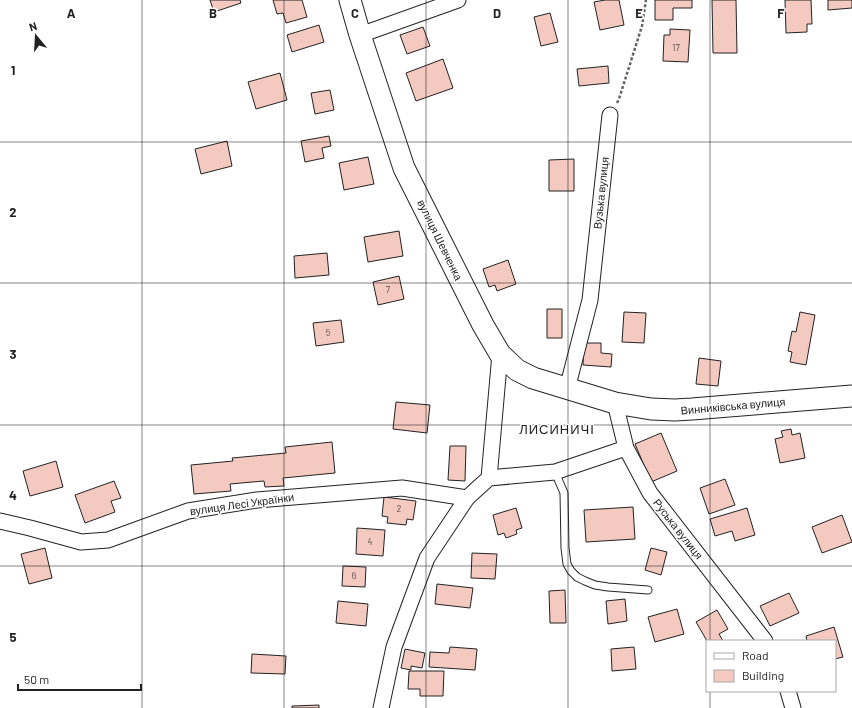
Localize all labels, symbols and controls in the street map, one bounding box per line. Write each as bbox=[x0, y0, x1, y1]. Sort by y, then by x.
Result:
text: A bbox=[67, 5, 76, 21]
text: B bbox=[209, 5, 217, 21]
text: C bbox=[351, 5, 359, 21]
text: D bbox=[493, 5, 501, 21]
text: E bbox=[635, 5, 643, 21]
text: F bbox=[777, 5, 785, 21]
north arrow bbox=[16, 16, 56, 56]
text: N bbox=[27, 19, 38, 33]
house number: 17 bbox=[672, 42, 680, 53]
text: 1 bbox=[11, 62, 15, 78]
street label: Вузька вулиця bbox=[590, 156, 611, 230]
street label: вулиця Шевченка bbox=[415, 197, 466, 283]
text: 2 bbox=[9, 204, 17, 220]
house number: 7 bbox=[386, 284, 391, 295]
house number: 5 bbox=[326, 327, 331, 338]
text: 3 bbox=[9, 346, 17, 362]
street label: Винниківська вулиця bbox=[680, 394, 786, 417]
district label: ЛИСИНИЧІ bbox=[519, 421, 595, 437]
text: 4 bbox=[9, 487, 17, 503]
street label: вулиця Лесі Українки bbox=[189, 490, 295, 517]
street label: Руська вулиця bbox=[651, 496, 706, 561]
house number: 2 bbox=[397, 503, 402, 514]
house number: 4 bbox=[368, 536, 373, 547]
house number: 6 bbox=[352, 570, 357, 581]
text: 5 bbox=[9, 629, 17, 645]
legend bbox=[706, 640, 836, 692]
text: Road bbox=[742, 648, 769, 662]
scale bar bbox=[18, 666, 141, 692]
text: Building bbox=[742, 668, 784, 682]
text: 50 m bbox=[24, 672, 49, 686]

